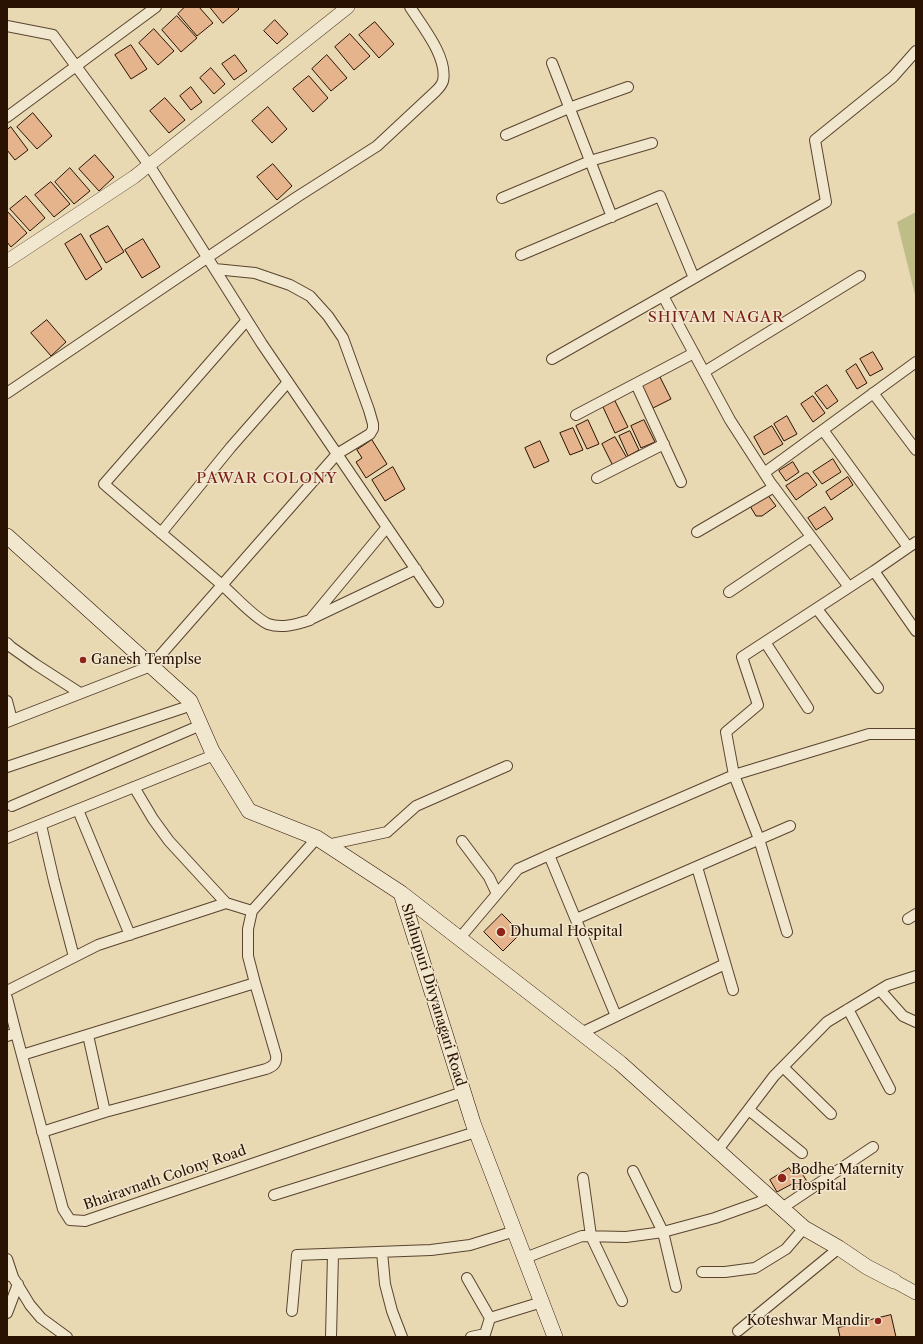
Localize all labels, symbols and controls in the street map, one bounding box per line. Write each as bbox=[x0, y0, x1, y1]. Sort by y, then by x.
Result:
district label: SHIVAM NAGAR bbox=[648, 309, 784, 327]
district label: PAWAR COLONY bbox=[196, 470, 338, 488]
place label: Ganesh Templse bbox=[91, 652, 202, 668]
marker: Ganesh Templse bbox=[78, 655, 88, 665]
street label: Shahupuri Divyanagari Road bbox=[397, 902, 469, 1088]
place label: Dhumal Hospital bbox=[510, 924, 623, 940]
marker: Dhumal Hospital bbox=[495, 926, 507, 938]
street label: Bhairavnath Colony Road bbox=[82, 1142, 248, 1214]
place label: Bodhe Maternity Hospital bbox=[791, 1162, 904, 1194]
marker: Bodhe Maternity Hospital bbox=[776, 1172, 788, 1184]
place label: Koteshwar Mandir bbox=[747, 1313, 870, 1329]
marker: Koteshwar Mandir bbox=[873, 1316, 883, 1326]

